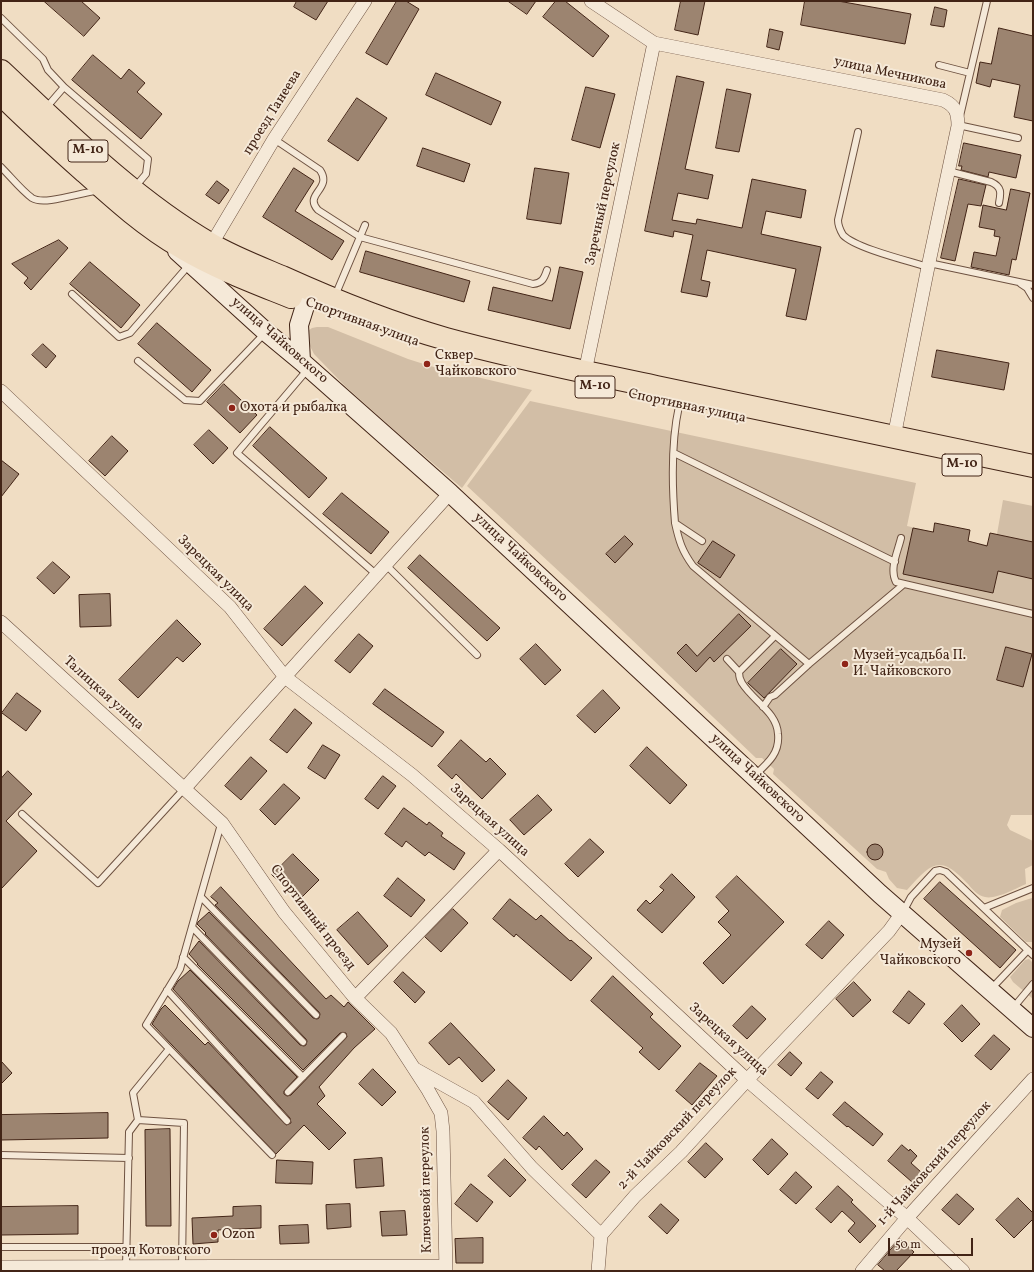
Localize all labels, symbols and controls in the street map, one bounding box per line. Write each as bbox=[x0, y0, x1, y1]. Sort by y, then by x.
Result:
street label: улица Мечникова bbox=[832, 54, 948, 94]
street label: проезд Танеева bbox=[240, 67, 306, 159]
road number: М-10 bbox=[68, 140, 108, 162]
street label: Заречный переулок bbox=[583, 141, 625, 267]
street label: улица Чайковского bbox=[227, 294, 331, 388]
street label: Спортивная улица bbox=[303, 295, 421, 351]
place label: Сквер Чайковского bbox=[435, 348, 516, 380]
marker: Сквер Чайковского bbox=[422, 359, 432, 369]
road number: М-10 bbox=[575, 376, 615, 398]
street label: Спортивная улица bbox=[627, 386, 747, 428]
place label: Охота и рыбалка bbox=[240, 400, 347, 416]
marker: Охота и рыбалка bbox=[227, 403, 237, 413]
road number: М-10 bbox=[942, 454, 982, 476]
street label: улица Чайковского bbox=[469, 510, 571, 606]
street label: Зарецкая улица bbox=[173, 532, 257, 616]
place label: Музей-усадьба П. И. Чайковского bbox=[853, 648, 966, 680]
street label: Талицкая улица bbox=[59, 653, 147, 735]
marker: Музей-усадьба П. И. Чайковского bbox=[840, 659, 850, 669]
street label: улица Чайковского bbox=[706, 731, 808, 827]
street label: Зарецкая улица bbox=[446, 781, 532, 861]
street label: Спортивный проезд bbox=[266, 862, 358, 974]
place label: Музей Чайковского bbox=[880, 937, 961, 970]
marker: Музей Чайковского bbox=[964, 948, 974, 958]
street label: Зарецкая улица bbox=[685, 1000, 771, 1080]
street label: 2-й Чайковский переулок bbox=[615, 1064, 741, 1194]
street label: 1-й Чайковский переулок bbox=[875, 1098, 995, 1230]
street label: Ключевой переулок bbox=[417, 1126, 437, 1254]
place label: Ozon bbox=[222, 1227, 255, 1243]
marker: Ozon bbox=[209, 1230, 219, 1240]
scale bar bbox=[890, 1230, 975, 1256]
text: 50 m bbox=[895, 1237, 921, 1253]
street label: проезд Котовского bbox=[91, 1243, 211, 1259]

